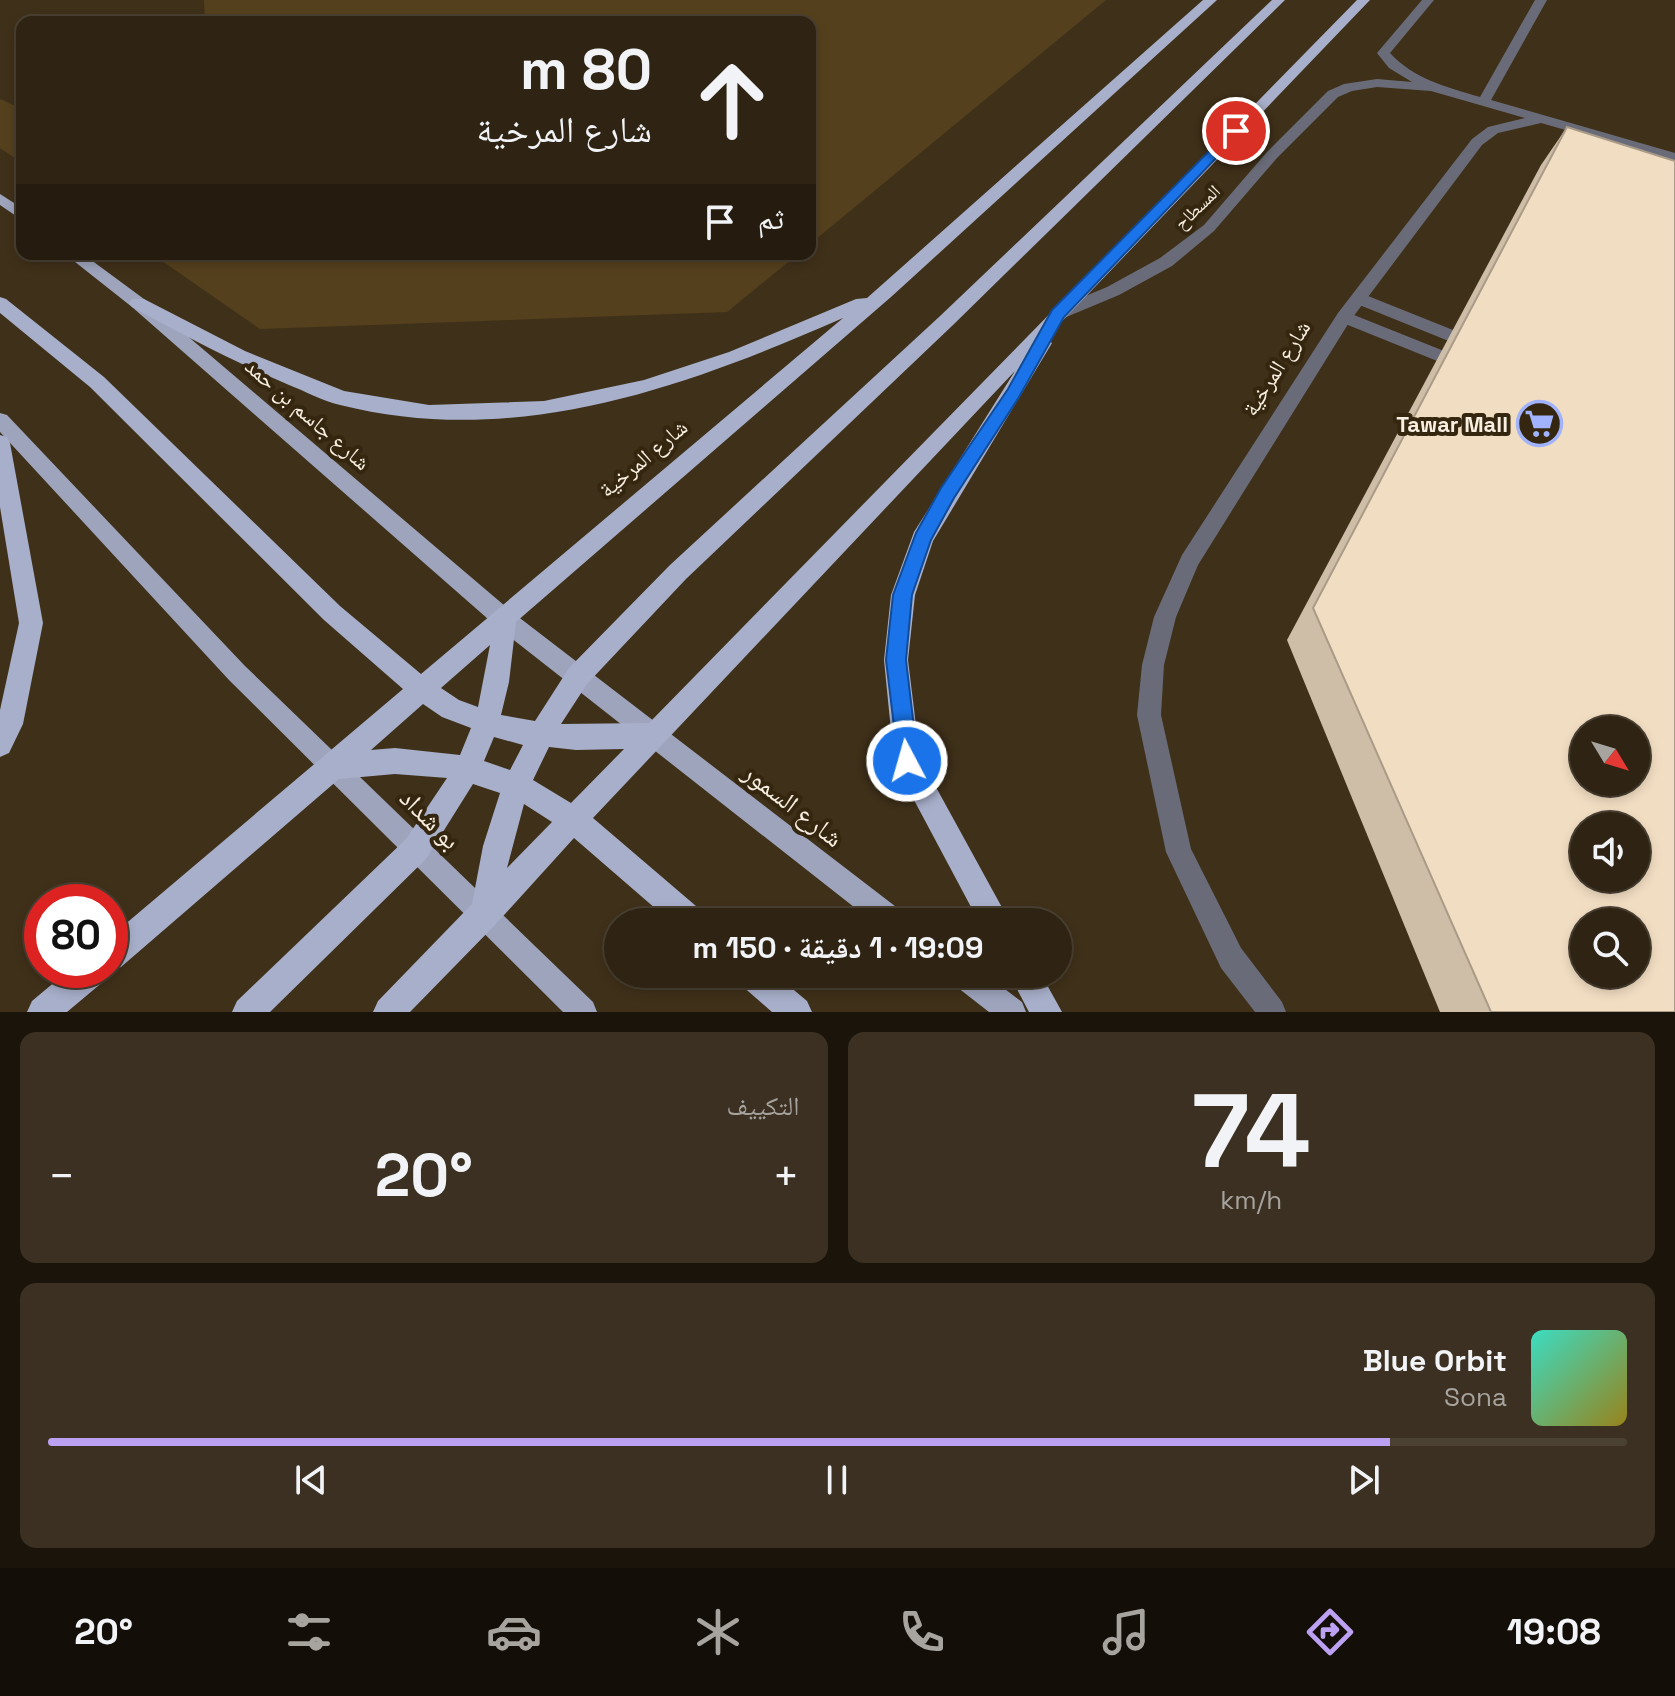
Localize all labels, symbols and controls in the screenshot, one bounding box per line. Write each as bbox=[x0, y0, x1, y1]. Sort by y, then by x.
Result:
text: 80 m bbox=[520, 34, 652, 105]
icon: ahead bbox=[680, 48, 784, 152]
pin bbox=[1202, 97, 1270, 165]
text: شارع المرخية bbox=[477, 107, 652, 153]
icon: arrive bbox=[1214, 109, 1258, 153]
street label: المسطاح bbox=[1169, 180, 1225, 235]
text: ثم bbox=[758, 199, 784, 238]
icon: arrive bbox=[698, 200, 742, 244]
street label: شارع المرخية bbox=[1236, 315, 1316, 421]
street label: شارع جاسم بن حمد bbox=[239, 352, 376, 477]
supermarket icon: Tawar Mall bbox=[1515, 400, 1563, 448]
place label: Tawar Mall bbox=[1396, 410, 1508, 438]
street label: شارع المرخية bbox=[593, 413, 693, 503]
north arrow bbox=[1570, 716, 1650, 796]
map controls bbox=[1570, 716, 1650, 988]
position arrow bbox=[865, 719, 949, 803]
street label: شارع السمور bbox=[735, 755, 850, 855]
street label: بو شداد bbox=[392, 781, 468, 857]
button: sound bbox=[1570, 812, 1650, 892]
speed limit sign: 80 bbox=[24, 884, 128, 988]
button: search bbox=[1570, 908, 1650, 988]
text: 19:09 · 1 دقيقة · 150 m bbox=[692, 928, 984, 967]
text: 74 bbox=[1192, 1065, 1311, 1197]
text: التكييف bbox=[727, 1089, 800, 1123]
text: 20° bbox=[375, 1137, 473, 1214]
text: − bbox=[48, 1148, 75, 1204]
text: + bbox=[772, 1148, 799, 1204]
text: km/h bbox=[1220, 1183, 1282, 1217]
text: Blue Orbit bbox=[1363, 1341, 1507, 1380]
text: Sona bbox=[1444, 1380, 1507, 1414]
icon: previous bbox=[289, 1458, 333, 1502]
icon: pause bbox=[815, 1458, 859, 1502]
icon: next bbox=[1342, 1458, 1386, 1502]
icon: filters bbox=[281, 1604, 337, 1660]
icon: car bbox=[486, 1604, 542, 1660]
icon: climate bbox=[690, 1604, 746, 1660]
icon: phone bbox=[894, 1604, 950, 1660]
icon: music bbox=[1098, 1604, 1154, 1660]
icon: directions bbox=[1302, 1604, 1358, 1660]
text: 20° bbox=[74, 1609, 133, 1655]
text: 19:08 bbox=[1507, 1609, 1601, 1655]

